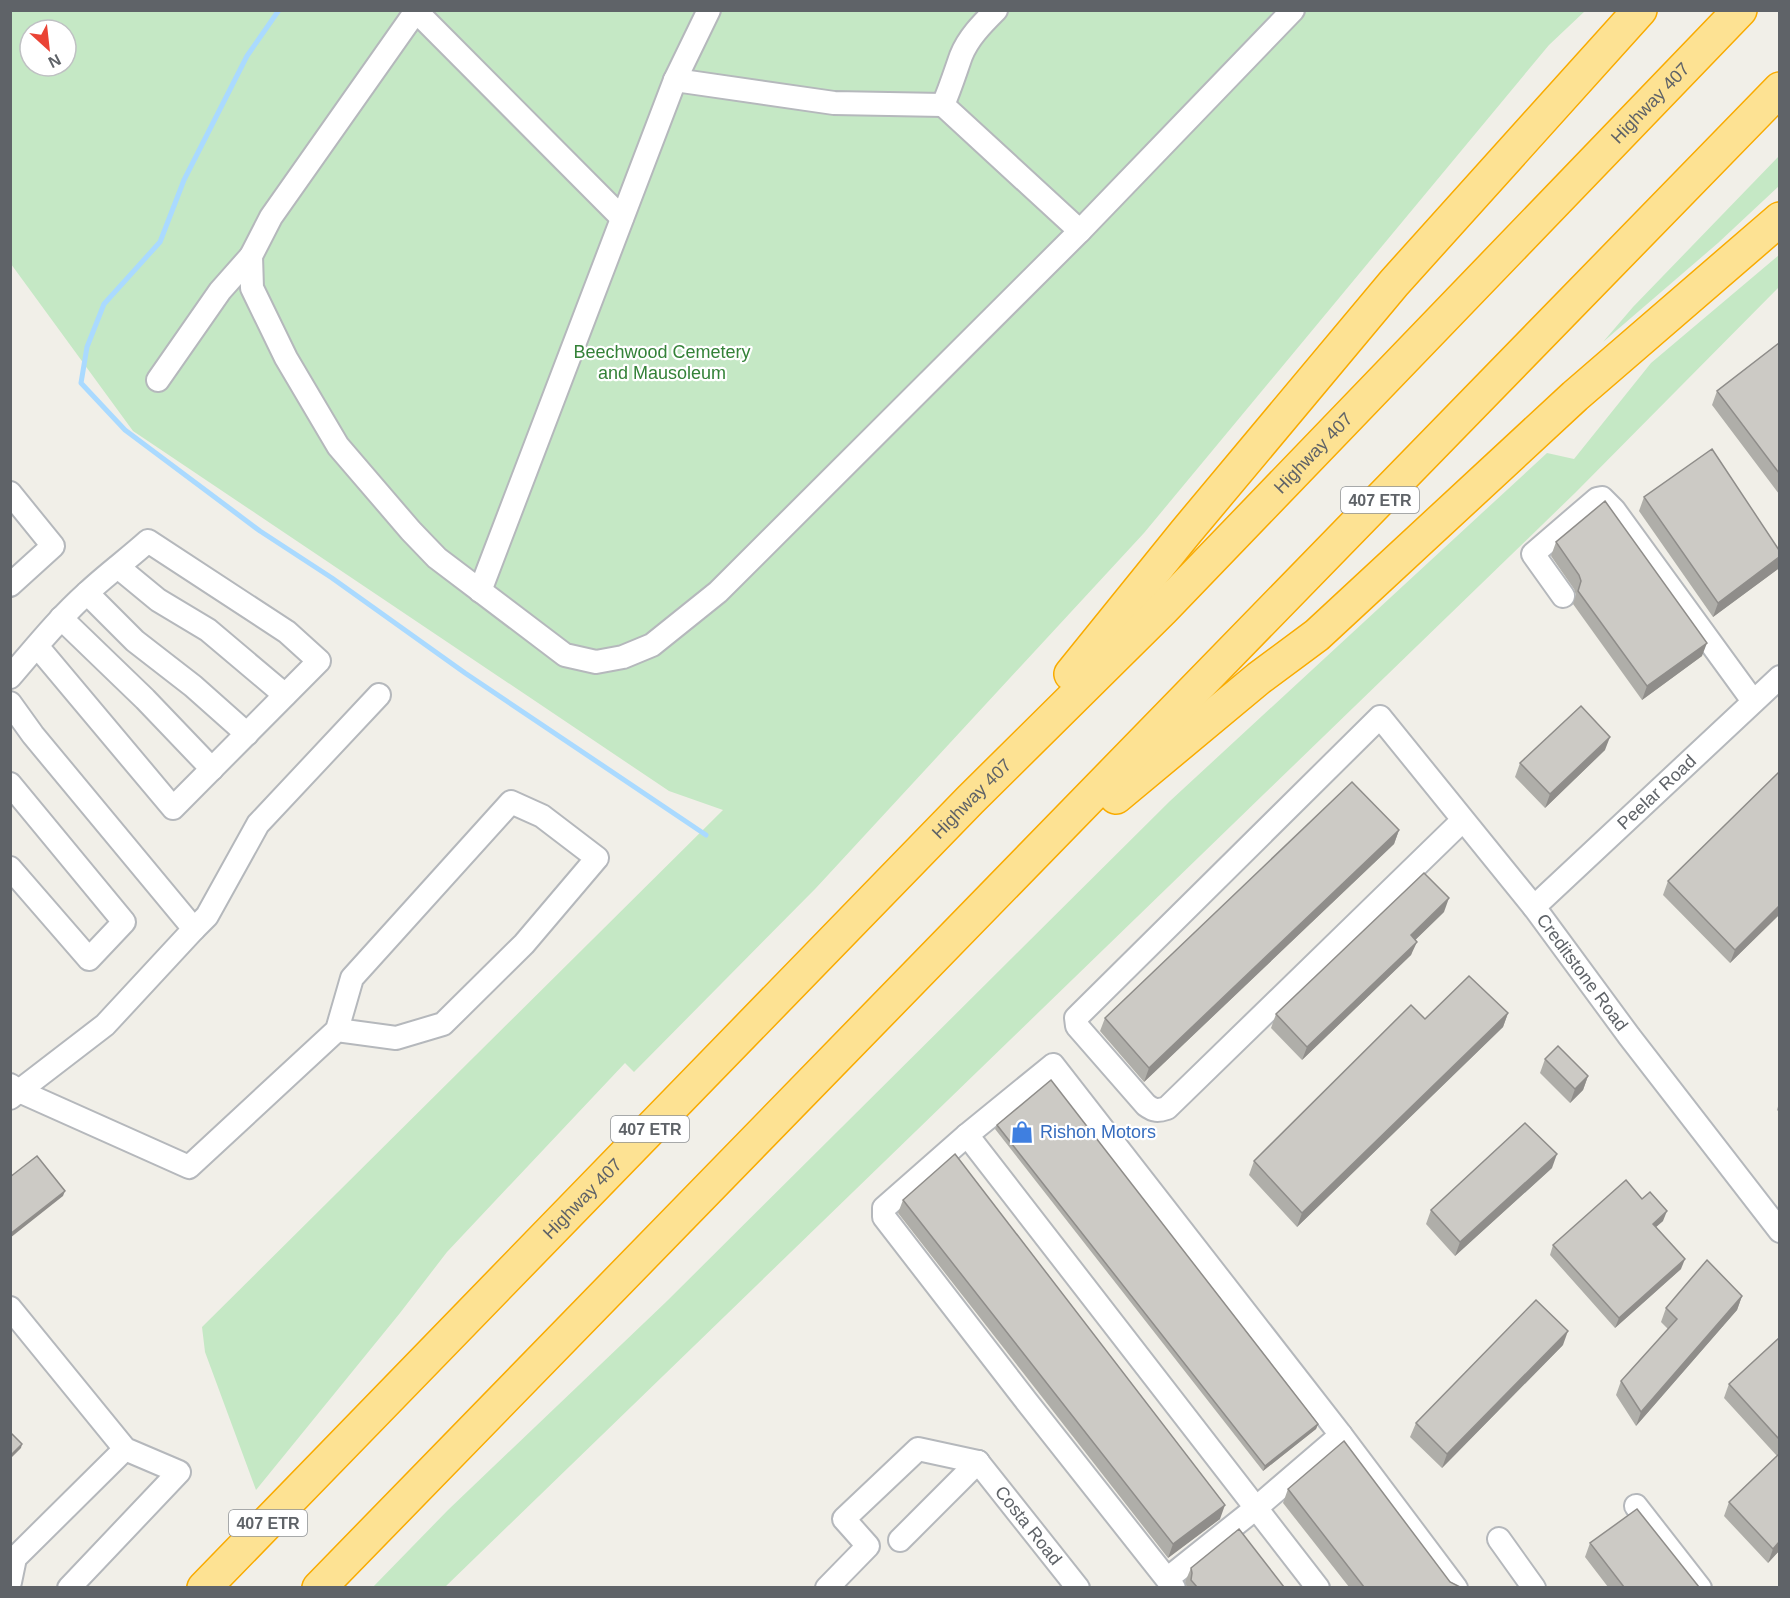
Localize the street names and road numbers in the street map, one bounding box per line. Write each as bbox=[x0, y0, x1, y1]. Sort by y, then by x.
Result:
street label: Highway 407 bbox=[1607, 59, 1694, 147]
street label: Highway 407 bbox=[1270, 409, 1357, 497]
road number: 407 ETR bbox=[1341, 487, 1419, 513]
street label: Peelar Road bbox=[1613, 751, 1700, 834]
street label: Highway 407 bbox=[928, 755, 1015, 843]
street label: Creditstone Road bbox=[1533, 910, 1632, 1035]
road number: 407 ETR bbox=[611, 1116, 689, 1142]
street label: Highway 407 bbox=[539, 1154, 626, 1243]
street label: Costa Road bbox=[991, 1482, 1066, 1569]
road number: 407 ETR bbox=[229, 1510, 307, 1536]

